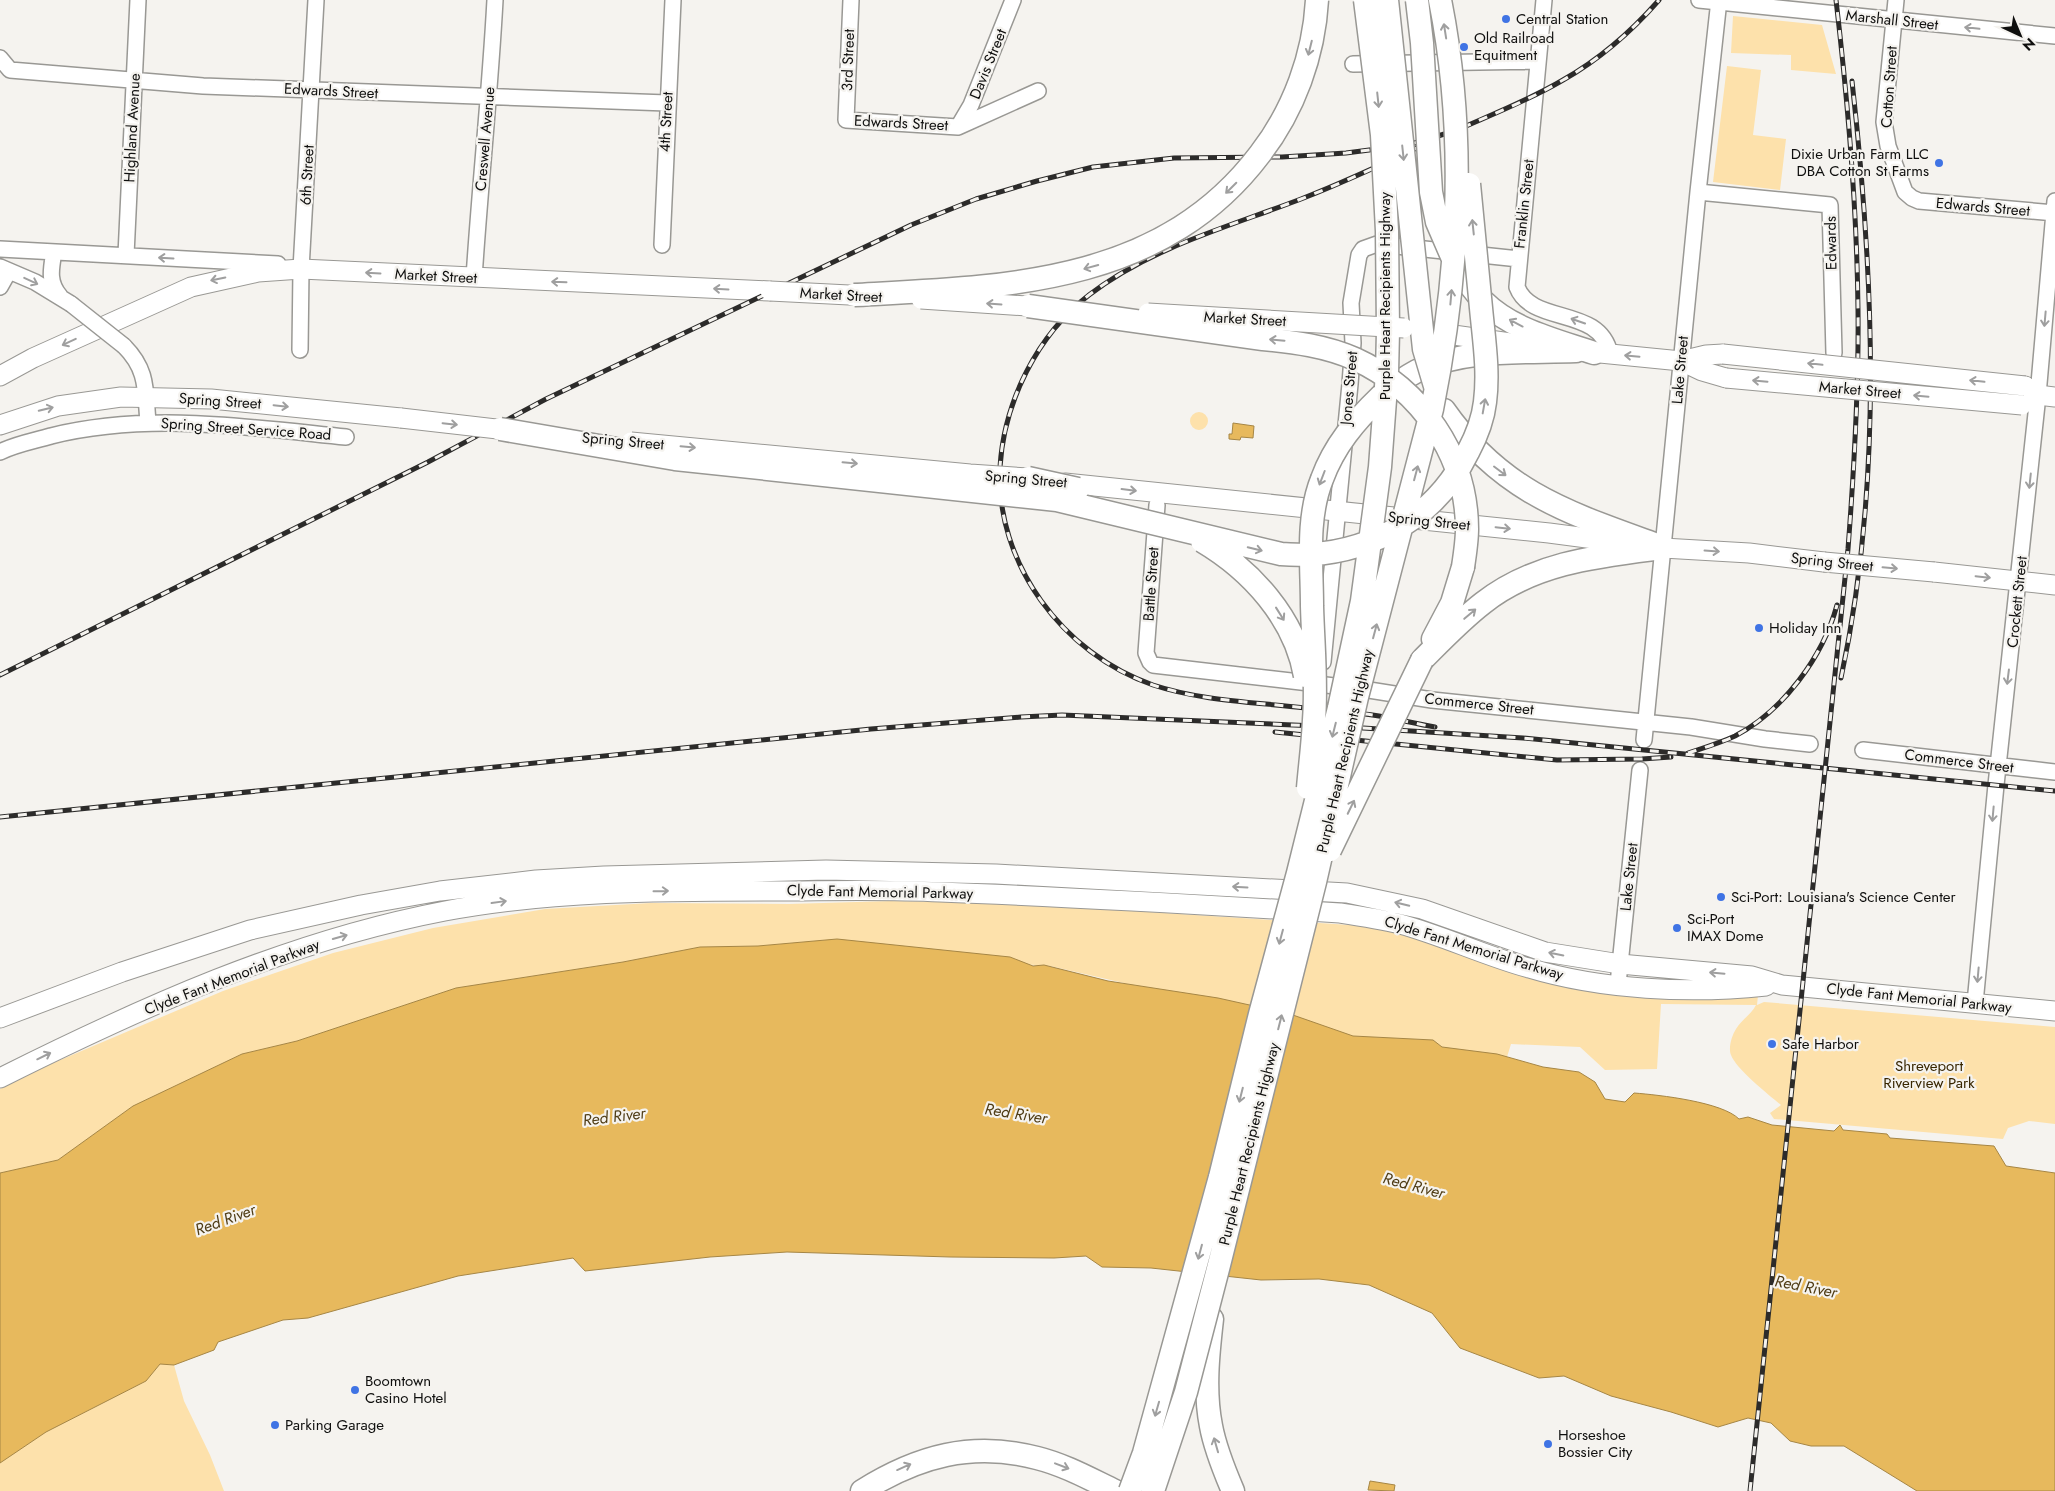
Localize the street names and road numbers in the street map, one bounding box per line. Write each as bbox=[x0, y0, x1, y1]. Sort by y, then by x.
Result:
street label: Marshall Street bbox=[1845, 4, 1940, 36]
street label: Davis Street bbox=[964, 25, 1012, 103]
street label: 3rd Street bbox=[836, 28, 860, 91]
street label: Cotton Street bbox=[1875, 45, 1903, 129]
street label: Highland Avenue bbox=[118, 73, 146, 183]
street label: Edwards Street bbox=[283, 78, 379, 104]
street label: Creswell Avenue bbox=[469, 86, 501, 192]
street label: 4th Street bbox=[653, 91, 679, 153]
street label: Edwards Street bbox=[853, 110, 949, 136]
street label: 6th Street bbox=[294, 144, 320, 206]
street label: Franklin Street bbox=[1508, 158, 1540, 250]
street label: Purple Heart Recipients Highway bbox=[1374, 191, 1396, 400]
street label: Edwards Street bbox=[1935, 192, 2031, 222]
street label: Edwards bbox=[1820, 216, 1842, 270]
street label: Market Street bbox=[394, 263, 478, 289]
street label: Market Street bbox=[799, 282, 883, 308]
street label: Market Street bbox=[1203, 306, 1287, 332]
street label: Lake Street bbox=[1666, 335, 1694, 405]
street label: Jones Street bbox=[1335, 350, 1363, 428]
street label: Market Street bbox=[1818, 375, 1902, 405]
street label: Spring Street bbox=[178, 387, 262, 415]
street label: Spring Street Service Road bbox=[160, 412, 332, 446]
street label: Spring Street bbox=[581, 426, 665, 456]
street label: Spring Street bbox=[984, 464, 1068, 494]
street label: Spring Street bbox=[1387, 506, 1472, 536]
street label: Battle Street bbox=[1137, 546, 1165, 622]
street label: Spring Street bbox=[1790, 547, 1875, 577]
street label: Crockett Street bbox=[2001, 555, 2033, 649]
street label: Purple Heart Recipients Highway bbox=[1311, 647, 1379, 855]
street label: Commerce Street bbox=[1423, 687, 1535, 721]
street label: Commerce Street bbox=[1903, 743, 2015, 779]
street label: Lake Street bbox=[1614, 841, 1644, 912]
street label: Clyde Fant Memorial Parkway bbox=[787, 879, 974, 905]
street label: Clyde Fant Memorial Parkway bbox=[1382, 910, 1567, 986]
street label: Clyde Fant Memorial Parkway bbox=[141, 933, 323, 1021]
street label: Clyde Fant Memorial Parkway bbox=[1825, 977, 2013, 1019]
street label: Purple Heart Recipients Highway bbox=[1213, 1040, 1285, 1248]

